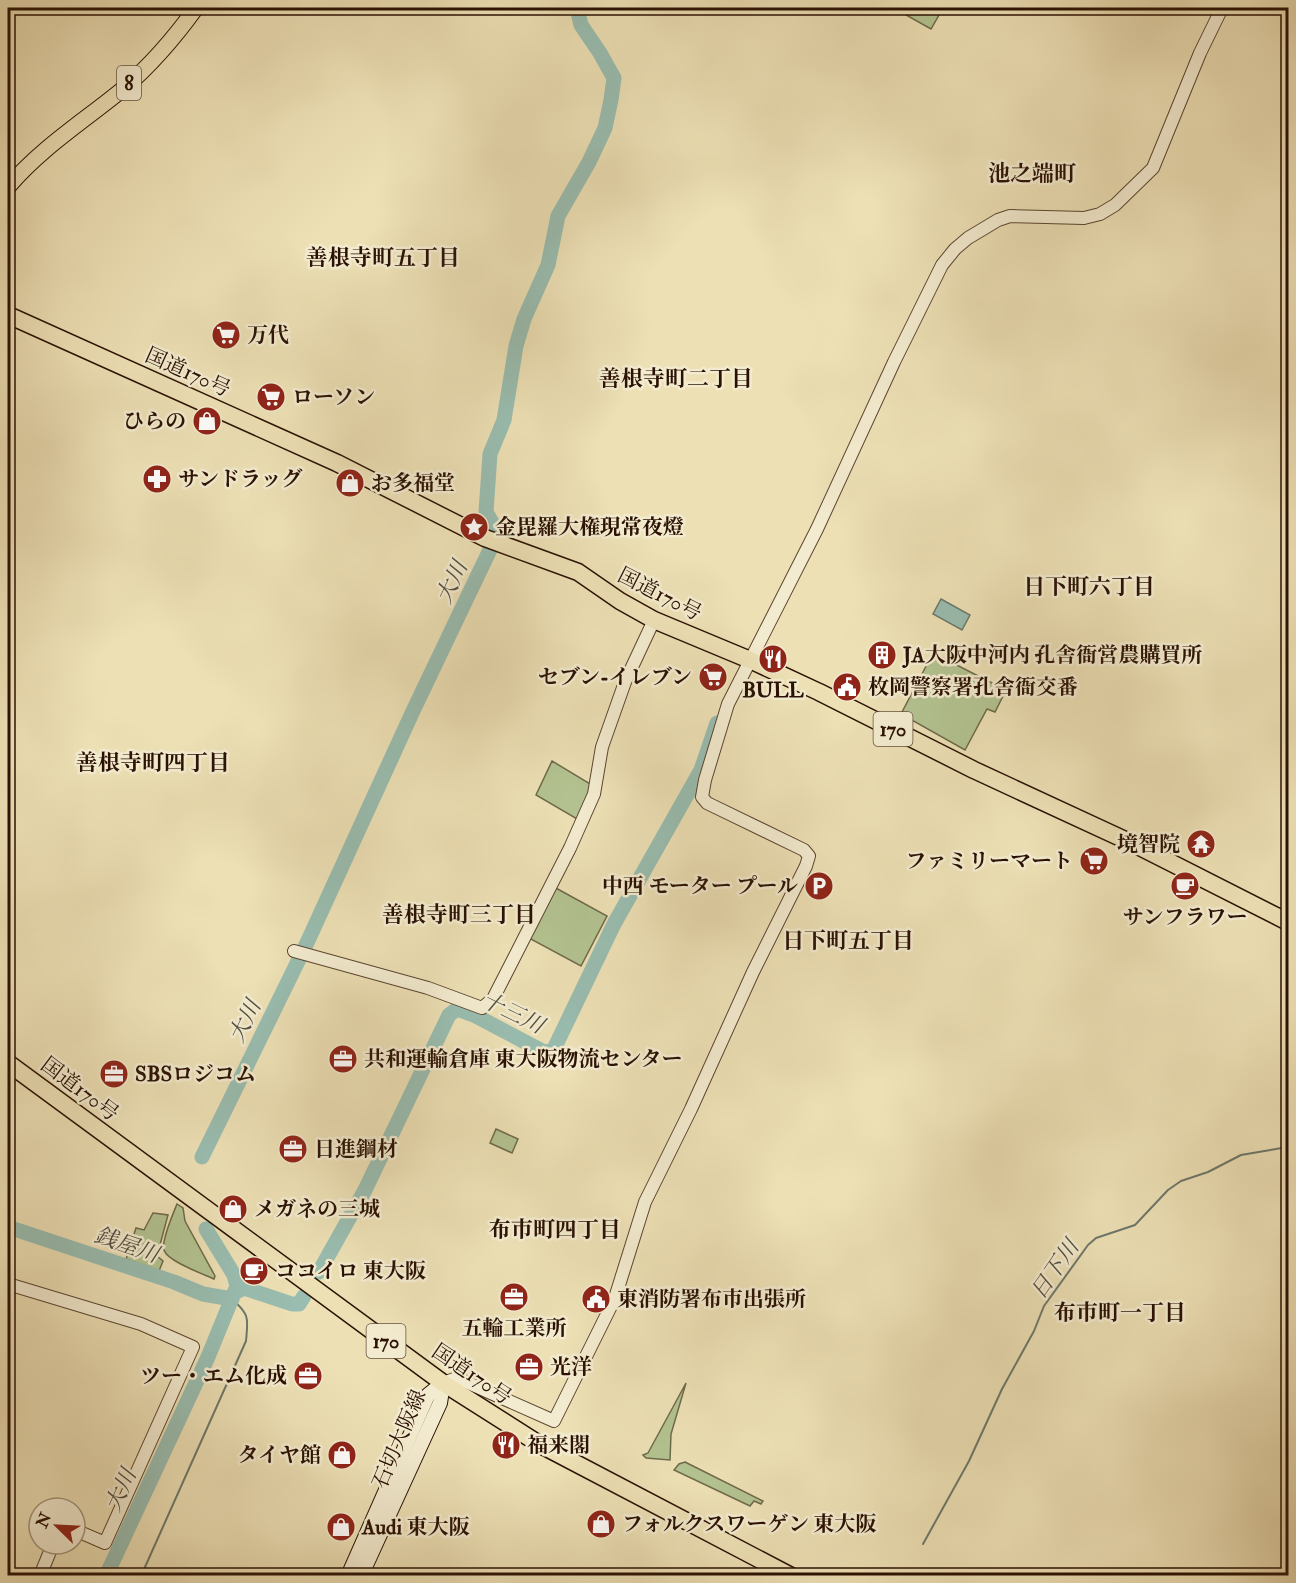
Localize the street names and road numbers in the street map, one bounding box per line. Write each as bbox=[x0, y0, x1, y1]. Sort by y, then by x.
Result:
road number: 8 bbox=[117, 66, 141, 100]
street label: 国道170号 bbox=[141, 342, 235, 403]
street label: 国道170号 bbox=[613, 562, 706, 627]
road number: 170 bbox=[874, 712, 912, 746]
street label: 国道170号 bbox=[35, 1051, 124, 1128]
road number: 170 bbox=[366, 1324, 406, 1358]
street label: 国道170号 bbox=[427, 1338, 517, 1411]
street label: 石切大阪線 bbox=[367, 1386, 432, 1493]

